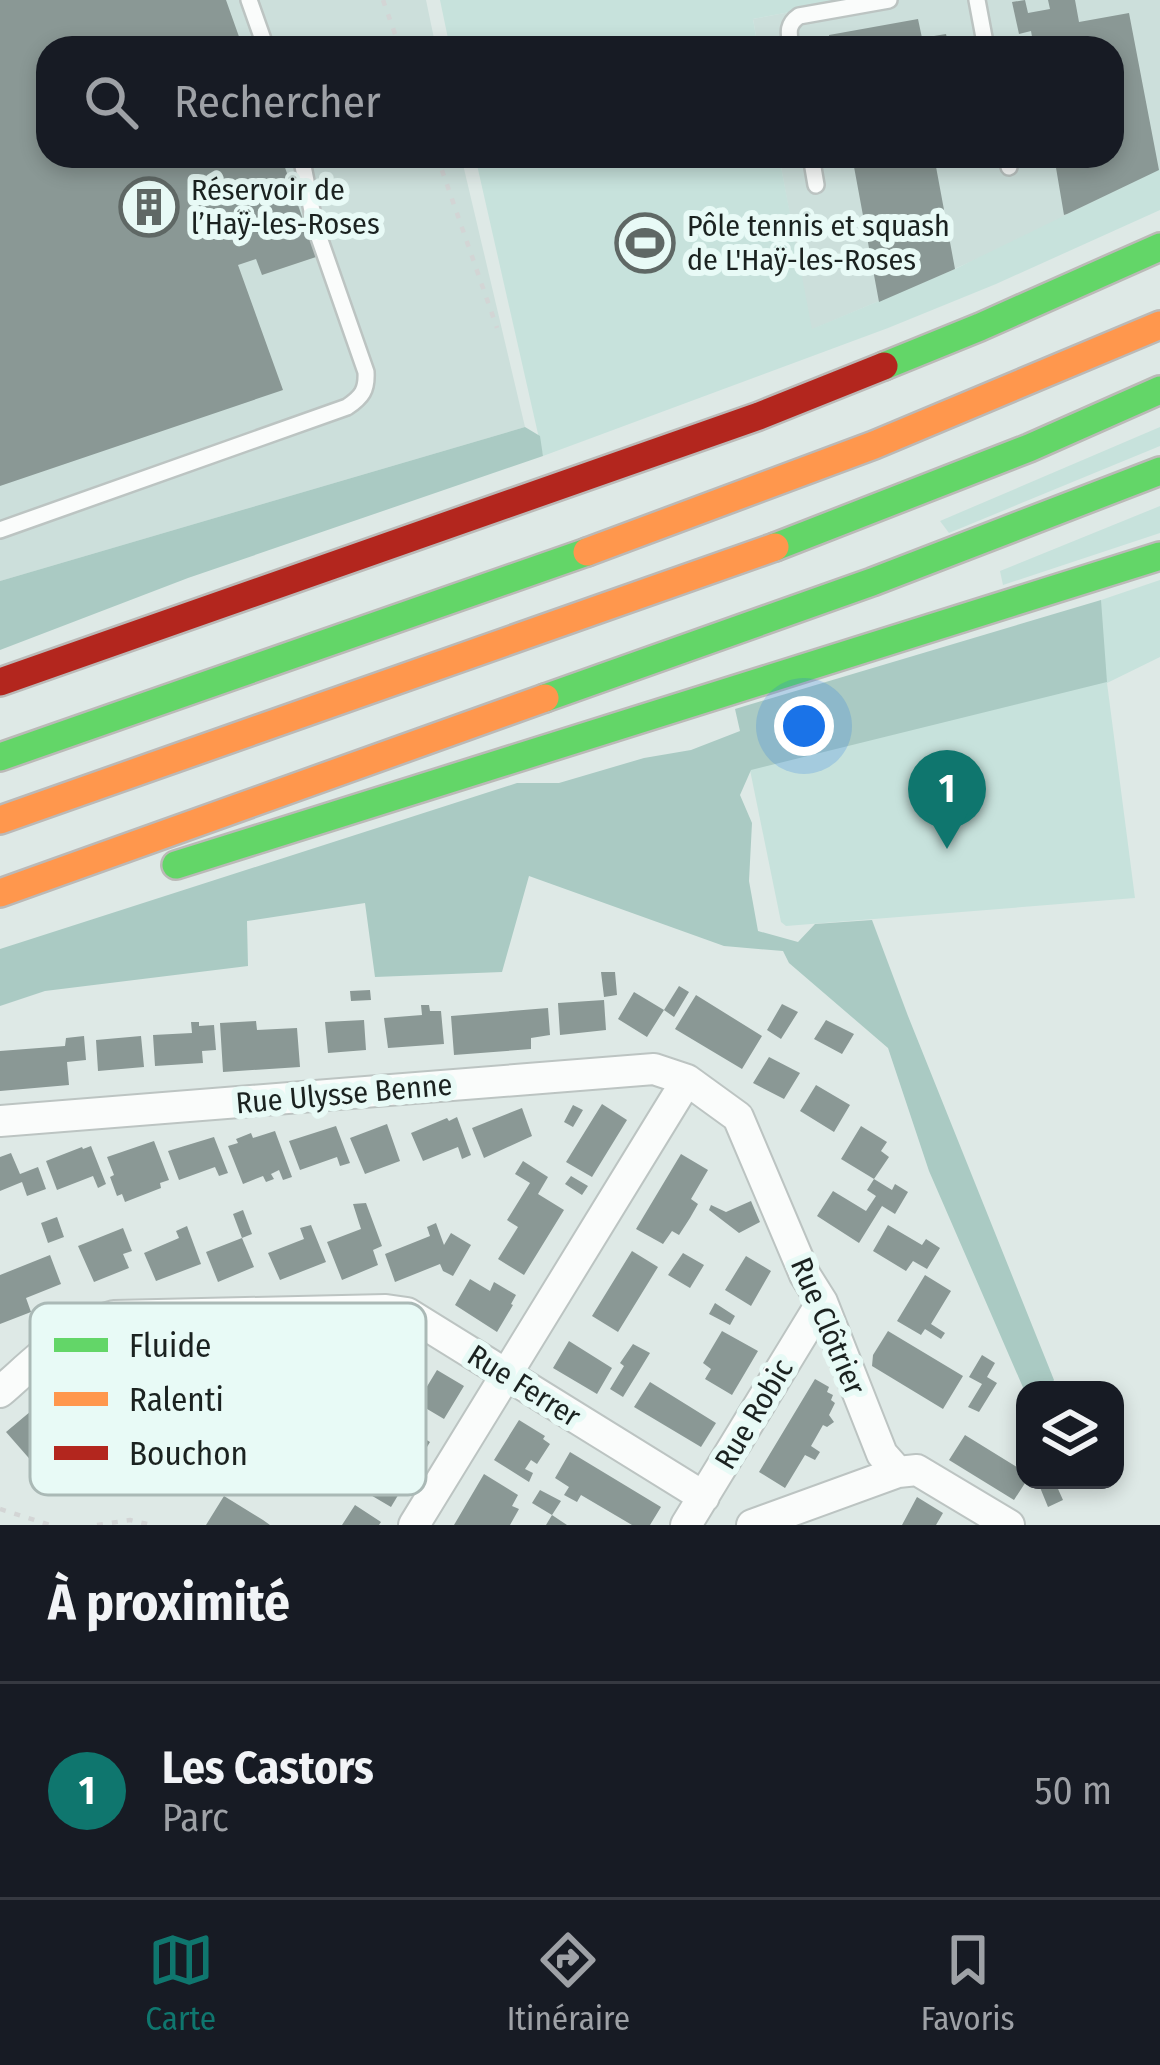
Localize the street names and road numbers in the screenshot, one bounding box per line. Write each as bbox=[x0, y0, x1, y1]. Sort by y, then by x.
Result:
street label: Rue Ulysse Benne bbox=[234, 1067, 454, 1121]
street label: Rue Clôtrier bbox=[783, 1252, 873, 1401]
street label: Rue Ferrer bbox=[461, 1337, 588, 1435]
street label: Rue Robic bbox=[707, 1352, 801, 1476]

